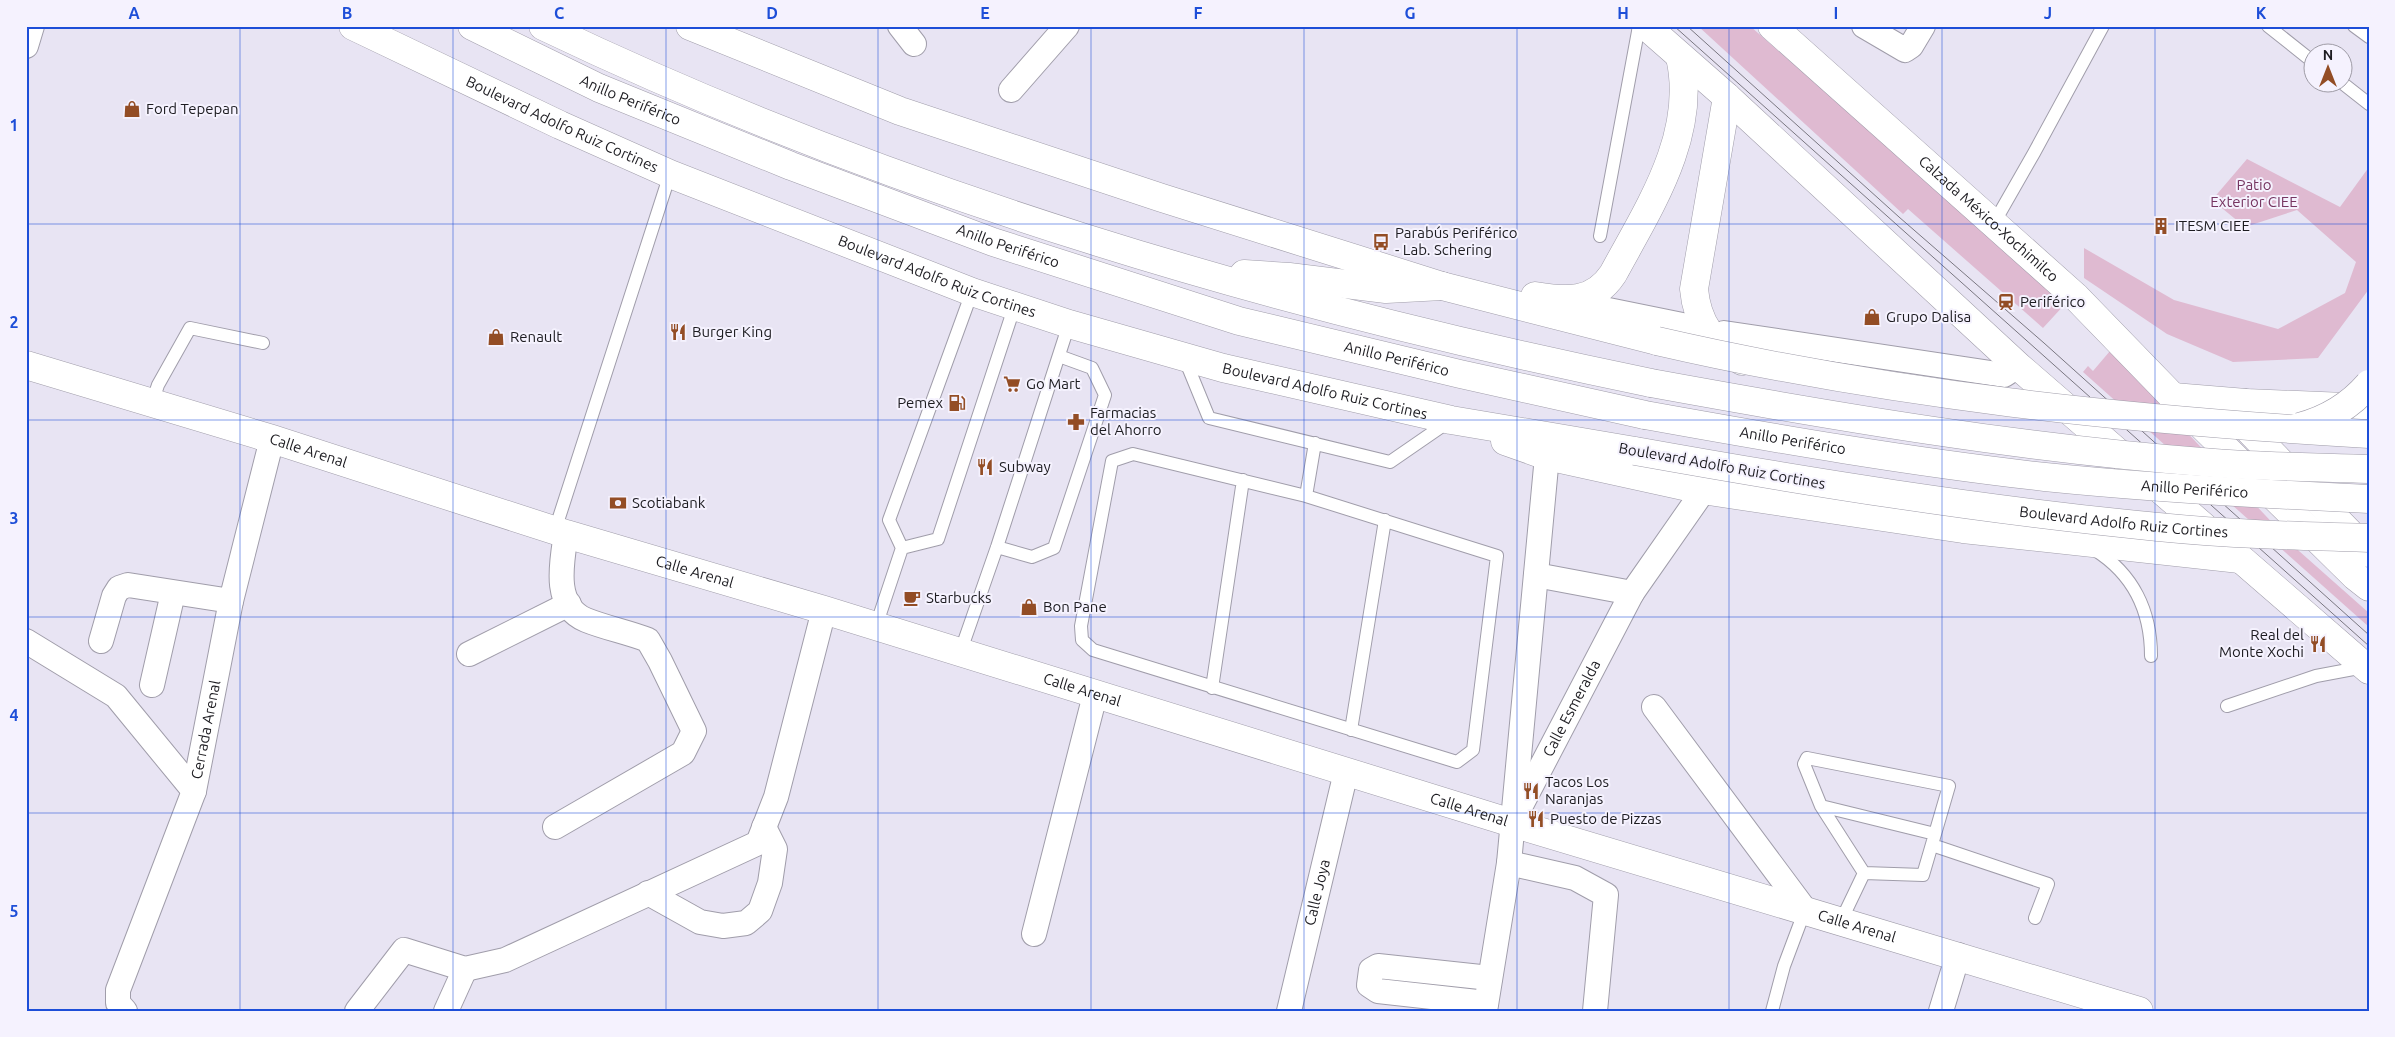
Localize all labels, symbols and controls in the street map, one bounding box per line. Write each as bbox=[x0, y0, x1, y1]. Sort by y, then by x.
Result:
text: A bbox=[128, 4, 140, 22]
text: B bbox=[342, 4, 352, 22]
text: C bbox=[554, 4, 564, 22]
text: D bbox=[766, 4, 778, 22]
text: E bbox=[980, 4, 990, 22]
text: F bbox=[1194, 4, 1203, 22]
text: G bbox=[1404, 4, 1416, 22]
text: H bbox=[1617, 4, 1629, 22]
text: I bbox=[1834, 4, 1838, 22]
text: J bbox=[2044, 4, 2052, 22]
text: K bbox=[2256, 4, 2267, 22]
north arrow bbox=[2302, 42, 2352, 92]
text: N bbox=[2323, 47, 2333, 63]
street label: Anillo Periférico bbox=[577, 71, 683, 128]
street label: Boulevard Adolfo Ruiz Cortines bbox=[463, 72, 661, 176]
shop icon: Ford Tepepan bbox=[122, 99, 142, 119]
place label: Ford Tepepan bbox=[146, 100, 239, 117]
text: 1 bbox=[9, 116, 19, 134]
street label: Calzada México-Xochimilco bbox=[1916, 152, 2062, 285]
park label: Patio Exterior CIEE bbox=[2210, 176, 2298, 210]
building icon: ITESM CIEE bbox=[2151, 216, 2171, 236]
place label: ITESM CIEE bbox=[2175, 217, 2250, 234]
street label: Anillo Periférico bbox=[955, 220, 1062, 271]
place label: Parabús Periférico - Lab. Schering bbox=[1395, 224, 1518, 258]
street label: Boulevard Adolfo Ruiz Cortines bbox=[836, 232, 1038, 321]
bus stop icon: Parabús Periférico - Lab. Schering bbox=[1371, 232, 1391, 252]
station icon: Periférico bbox=[1996, 292, 2016, 312]
place label: Periférico bbox=[2020, 293, 2085, 310]
shop icon: Grupo Dalisa bbox=[1862, 307, 1882, 327]
place label: Grupo Dalisa bbox=[1886, 308, 1971, 325]
text: 2 bbox=[9, 313, 19, 331]
restaurant icon: Burger King bbox=[668, 322, 688, 342]
place label: Burger King bbox=[692, 323, 772, 340]
shop icon: Renault bbox=[486, 327, 506, 347]
place label: Renault bbox=[510, 328, 562, 345]
street label: Anillo Periférico bbox=[1343, 338, 1451, 379]
street label: Boulevard Adolfo Ruiz Cortines bbox=[1221, 359, 1429, 422]
supermarket icon: Go Mart bbox=[1002, 374, 1022, 394]
place label: Go Mart bbox=[1026, 375, 1081, 392]
fuel station icon: Pemex bbox=[947, 393, 967, 413]
place label: Pemex bbox=[897, 394, 943, 411]
place label: Farmacias del Ahorro bbox=[1090, 404, 1162, 438]
pharmacy icon: Farmacias del Ahorro bbox=[1066, 412, 1086, 432]
street label: Anillo Periférico bbox=[1738, 423, 1847, 457]
street label: Calle Arenal bbox=[268, 430, 349, 471]
street label: Boulevard Adolfo Ruiz Cortines bbox=[1617, 439, 1827, 492]
restaurant icon: Subway bbox=[975, 457, 995, 477]
place label: Subway bbox=[999, 458, 1051, 475]
street label: Anillo Periférico bbox=[2140, 477, 2249, 501]
bank icon: Scotiabank bbox=[608, 493, 628, 513]
place label: Scotiabank bbox=[632, 494, 706, 511]
street label: Boulevard Adolfo Ruiz Cortines bbox=[2018, 503, 2229, 541]
text: 3 bbox=[9, 509, 19, 527]
street label: Calle Arenal bbox=[654, 552, 736, 591]
cafe icon: Starbucks bbox=[902, 588, 922, 608]
place label: Starbucks bbox=[926, 589, 992, 606]
shop icon: Bon Pane bbox=[1019, 597, 1039, 617]
place label: Bon Pane bbox=[1043, 598, 1107, 615]
place label: Real del Monte Xochi bbox=[2219, 626, 2304, 660]
restaurant icon: Real del Monte Xochi bbox=[2308, 634, 2328, 654]
street label: Calle Esmeralda bbox=[1539, 657, 1603, 759]
street label: Calle Arenal bbox=[1041, 669, 1123, 709]
street label: Cerrada Arenal bbox=[187, 679, 223, 781]
text: 4 bbox=[9, 706, 19, 724]
place label: Tacos Los Naranjas bbox=[1545, 773, 1609, 807]
restaurant icon: Tacos Los Naranjas bbox=[1521, 781, 1541, 801]
street label: Calle Arenal bbox=[1428, 789, 1510, 829]
restaurant icon: Puesto de Pizzas bbox=[1526, 809, 1546, 829]
place label: Puesto de Pizzas bbox=[1550, 810, 1662, 827]
street label: Calle Joya bbox=[1301, 857, 1333, 927]
text: 5 bbox=[9, 902, 19, 920]
street label: Calle Arenal bbox=[1816, 906, 1898, 946]

